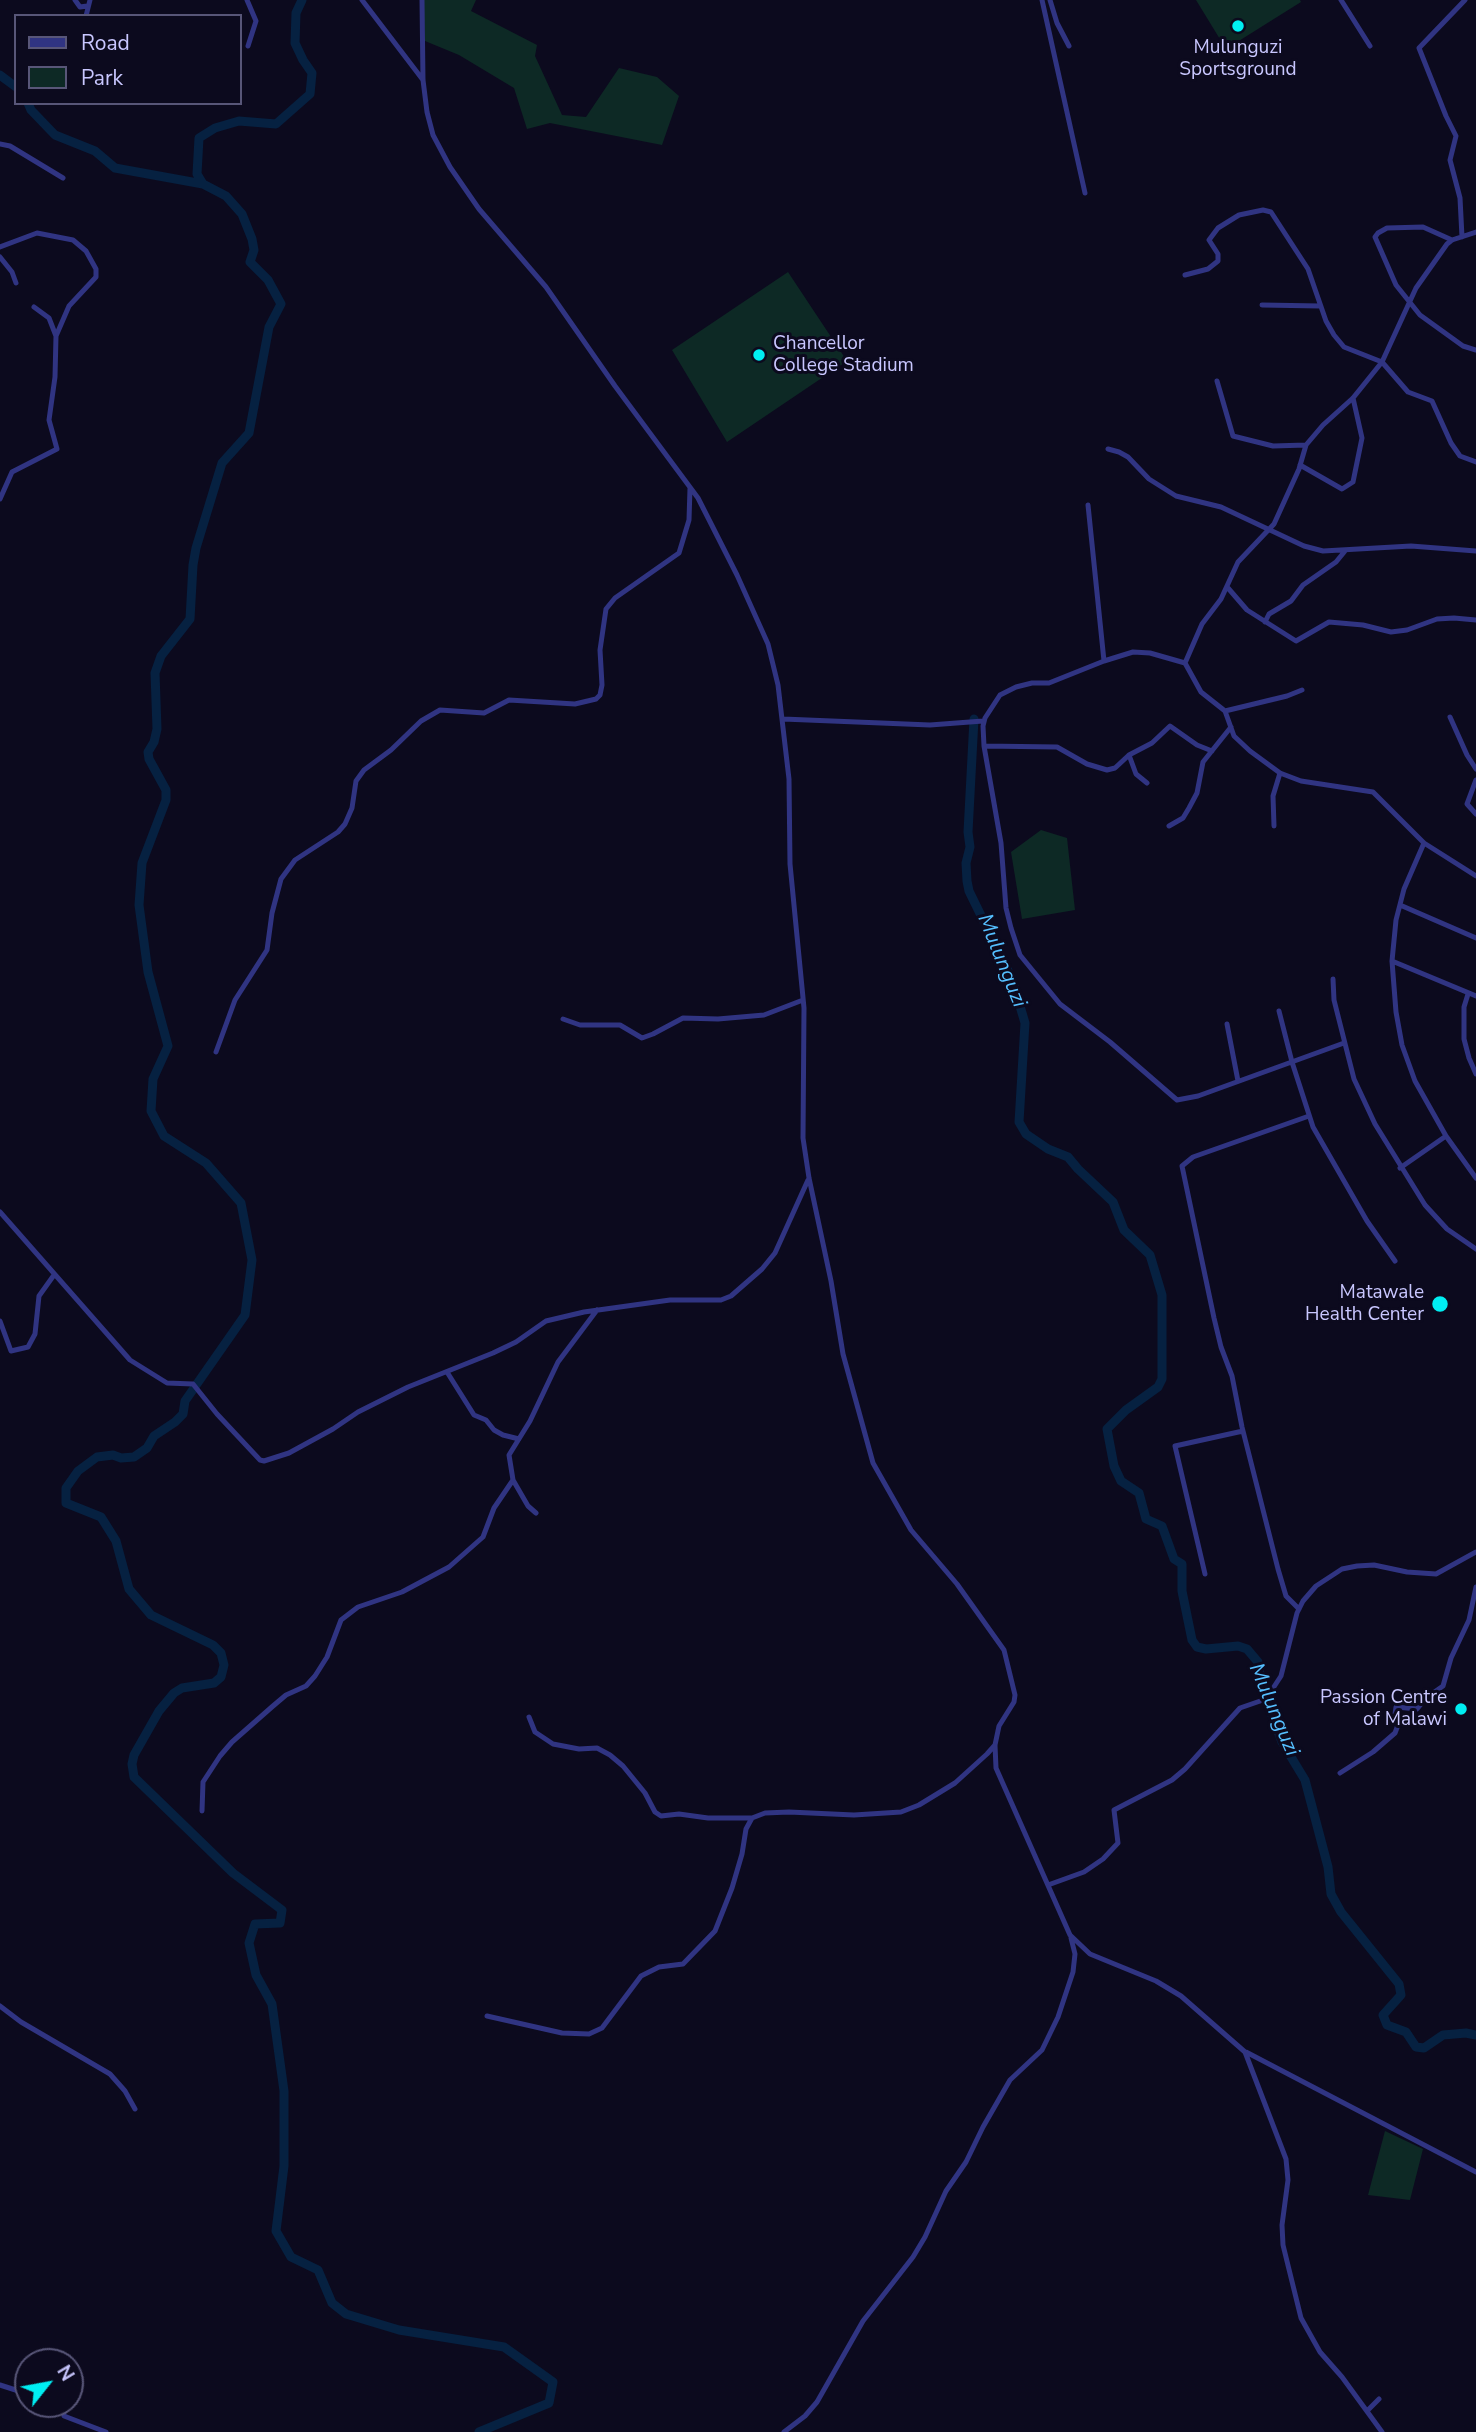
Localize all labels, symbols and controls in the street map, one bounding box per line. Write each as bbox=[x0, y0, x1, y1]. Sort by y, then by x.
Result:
legend bbox=[14, 14, 242, 105]
marker: Mulunguzi Sportsground bbox=[1230, 18, 1246, 34]
text: Road bbox=[81, 29, 130, 57]
place label: Mulunguzi Sportsground bbox=[1179, 37, 1297, 81]
text: Park bbox=[81, 64, 123, 92]
place label: Chancellor College Stadium bbox=[773, 333, 914, 377]
marker: Chancellor College Stadium bbox=[751, 347, 767, 363]
water label: Mulunguzi bbox=[971, 911, 1031, 1011]
place label: Matawale Health Center bbox=[1305, 1282, 1424, 1326]
marker: Matawale Health Center bbox=[1430, 1294, 1450, 1314]
water label: Mulunguzi bbox=[1242, 1660, 1304, 1760]
place label: Passion Centre of Malawi bbox=[1320, 1687, 1447, 1731]
marker: Passion Centre of Malawi bbox=[1453, 1701, 1469, 1717]
north arrow bbox=[14, 2348, 84, 2418]
text: N bbox=[50, 2360, 80, 2386]

